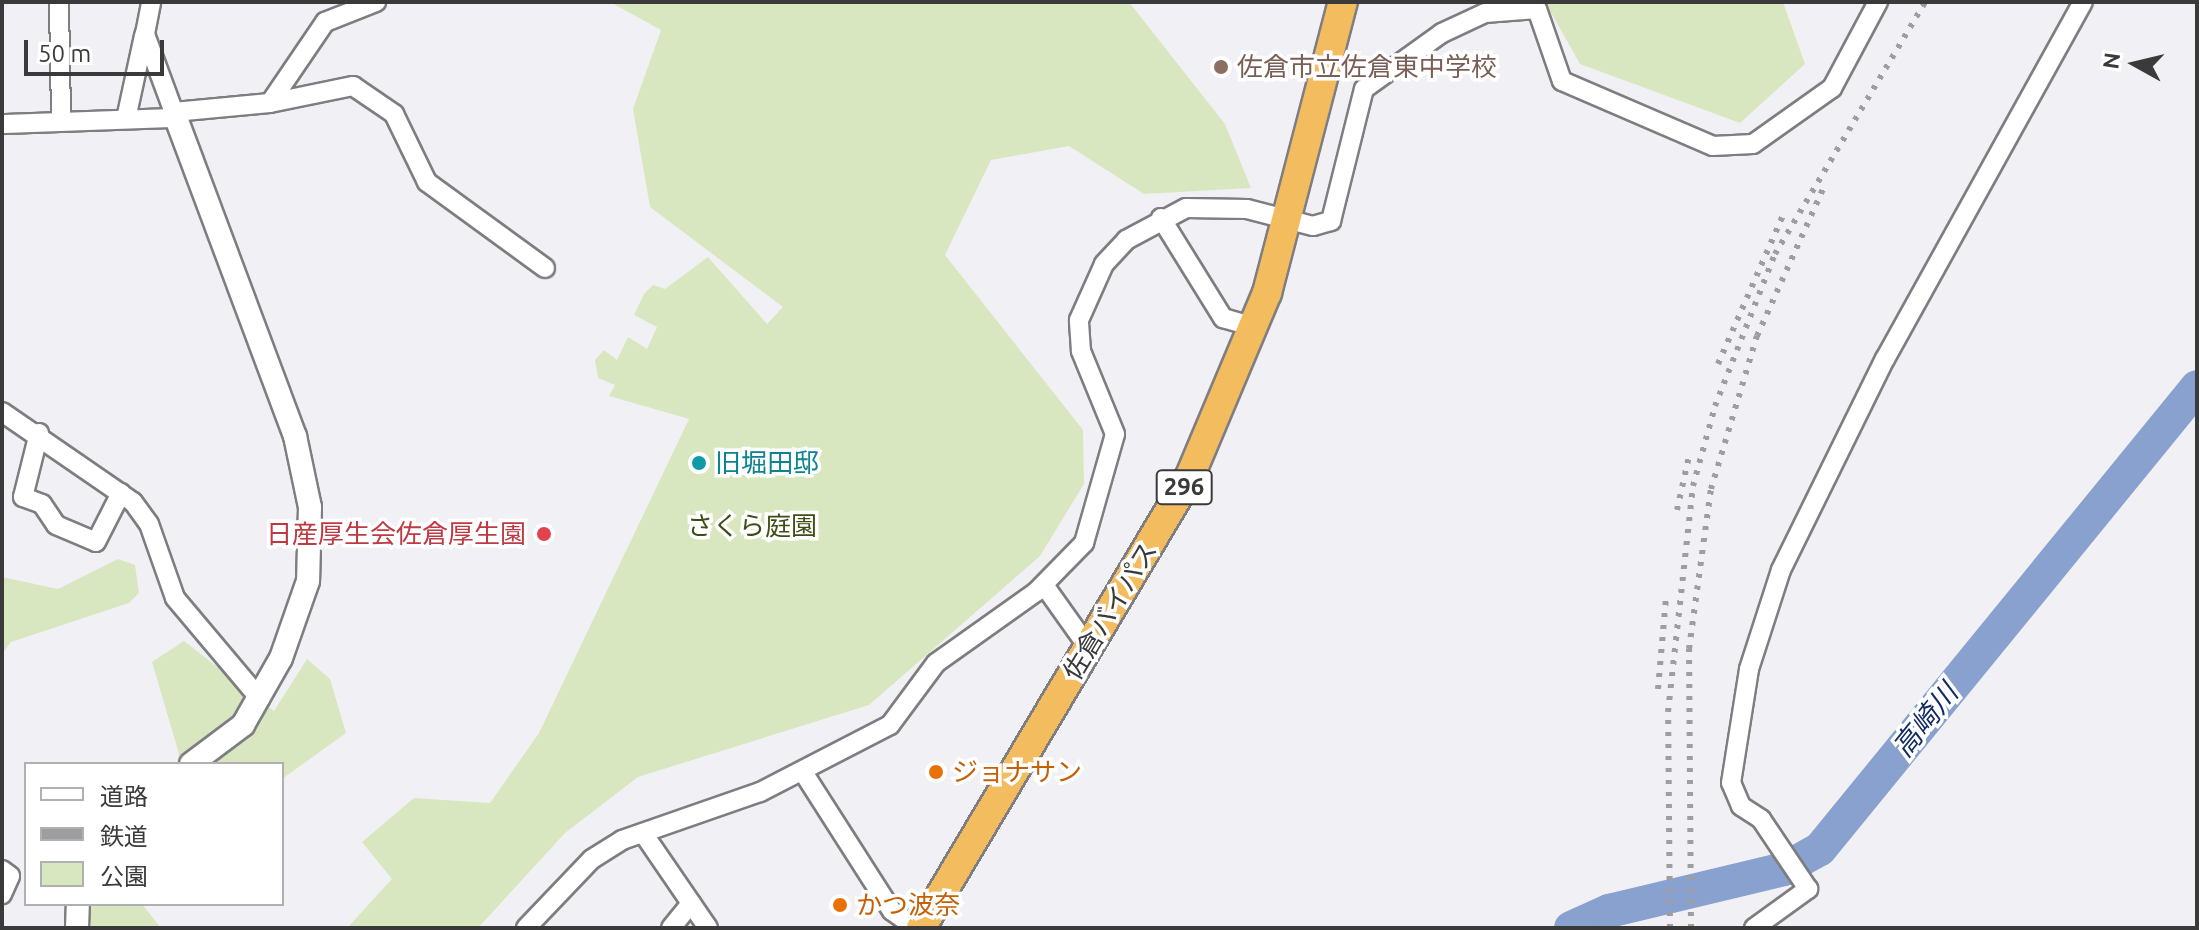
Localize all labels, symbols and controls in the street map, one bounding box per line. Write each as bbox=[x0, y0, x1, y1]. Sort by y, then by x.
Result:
scale bar bbox=[28, 24, 168, 74]
north arrow bbox=[2095, 24, 2175, 104]
text: 50 m bbox=[38, 40, 91, 67]
place label: 佐倉市立佐倉東中学校 bbox=[1237, 51, 1497, 83]
text: N bbox=[2097, 51, 2124, 70]
marker: 佐倉市立佐倉東中学校 bbox=[1212, 58, 1230, 76]
place label: 旧堀田邸 bbox=[715, 447, 819, 479]
marker: 旧堀田邸 bbox=[690, 454, 708, 472]
road number: 296 bbox=[1154, 467, 1214, 507]
park label: さくら庭園 bbox=[687, 510, 817, 542]
place label: 日産厚生会佐倉厚生園 bbox=[266, 518, 526, 550]
marker: 日産厚生会佐倉厚生園 bbox=[533, 523, 555, 545]
street label: 佐倉バイパス bbox=[1056, 536, 1164, 686]
water label: 高崎川 bbox=[1886, 677, 1964, 763]
place label: ジョナサン bbox=[952, 756, 1082, 788]
legend bbox=[24, 762, 284, 906]
marker: ジョナサン bbox=[927, 763, 945, 781]
text: 道路 bbox=[100, 783, 148, 810]
text: 鉄道 bbox=[100, 823, 148, 850]
text: 公園 bbox=[100, 863, 148, 890]
place label: かつ波奈 bbox=[856, 889, 960, 921]
marker: かつ波奈 bbox=[831, 896, 849, 914]

